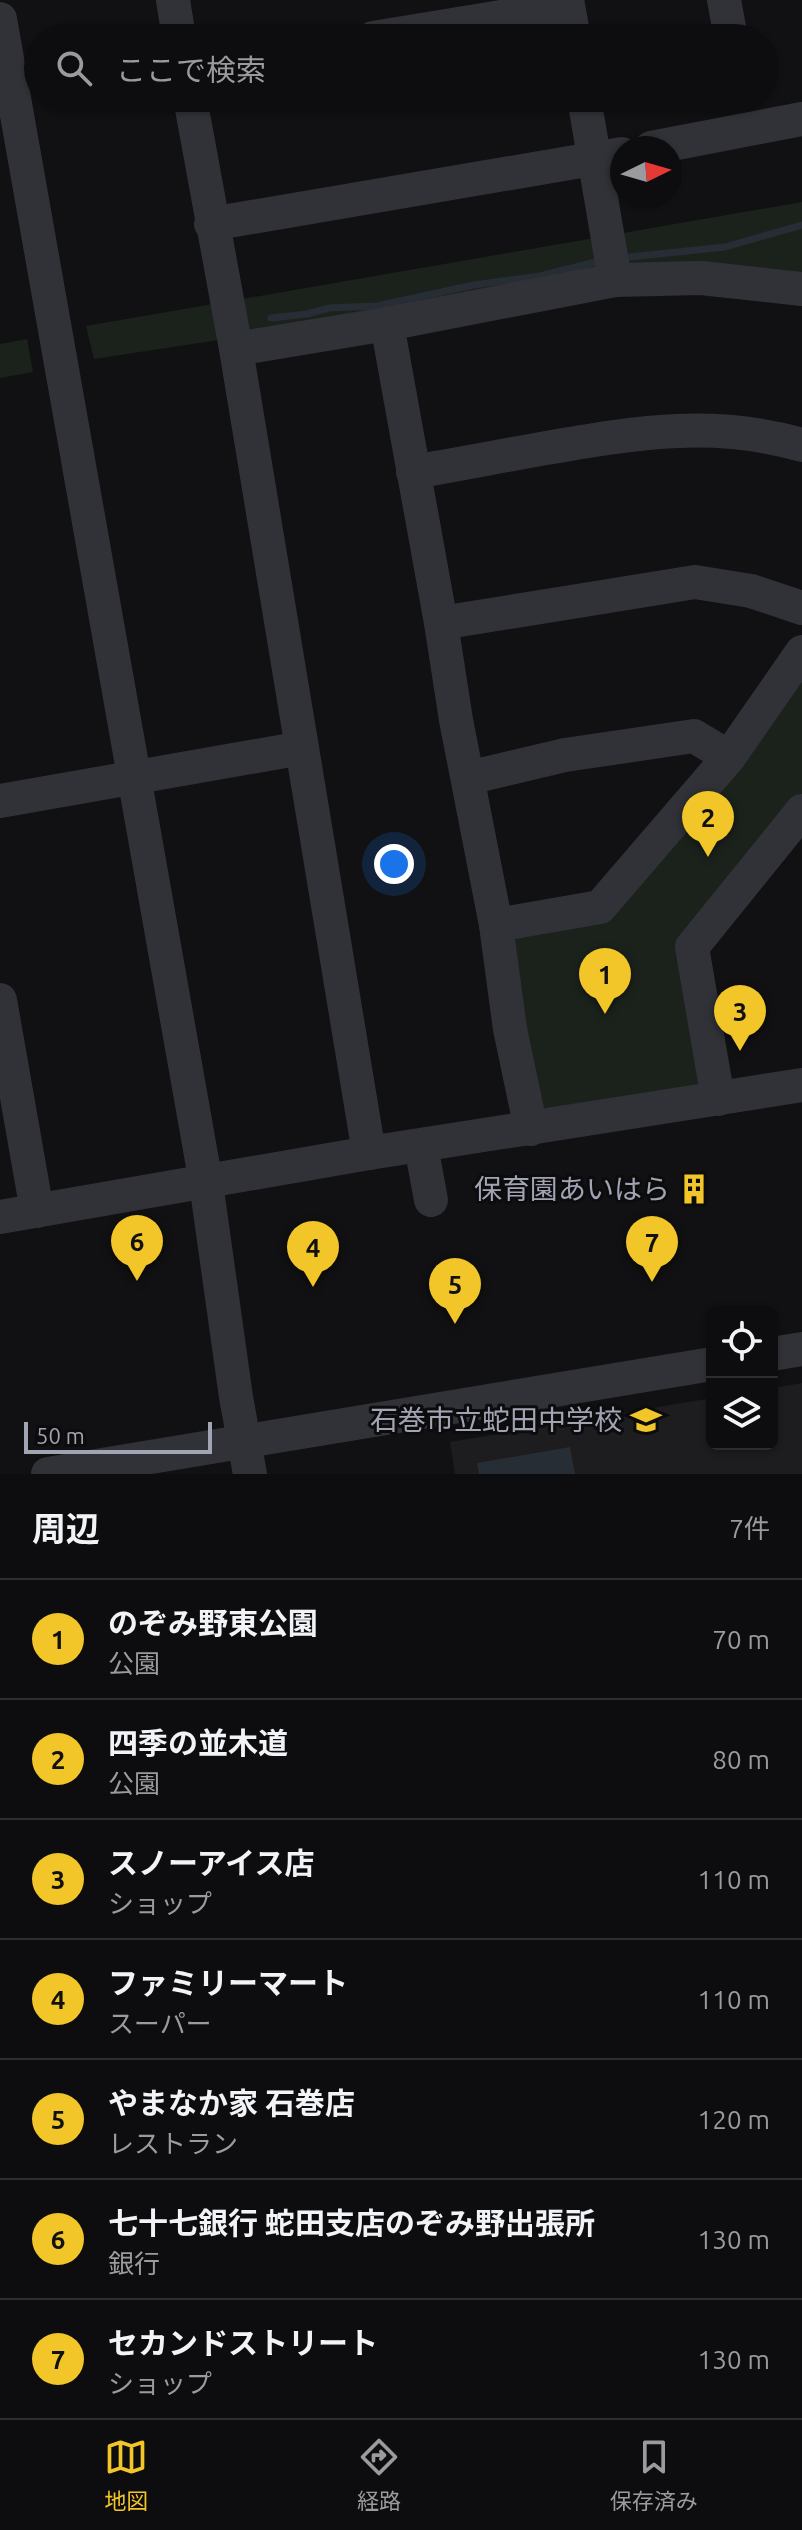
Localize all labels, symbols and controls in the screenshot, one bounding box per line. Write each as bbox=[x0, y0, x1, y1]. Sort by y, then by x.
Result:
search box bbox=[24, 24, 778, 112]
icon: search bbox=[52, 46, 96, 90]
text: ここで検索 bbox=[116, 53, 266, 87]
north arrow bbox=[610, 136, 682, 208]
pin: 2 bbox=[682, 791, 734, 857]
your location bbox=[374, 844, 414, 884]
pin: 1 bbox=[579, 948, 631, 1014]
pin: 3 bbox=[714, 985, 766, 1051]
building icon: 保育園あいはら bbox=[677, 1172, 711, 1206]
place label: 保育園あいはら bbox=[474, 1173, 670, 1204]
pin: 6 bbox=[111, 1215, 163, 1281]
pin: 7 bbox=[626, 1216, 678, 1282]
pin: 4 bbox=[287, 1221, 339, 1287]
pin: 5 bbox=[429, 1258, 481, 1324]
map controls bbox=[706, 1306, 778, 1450]
button: locate bbox=[706, 1306, 778, 1378]
button: layers bbox=[706, 1378, 778, 1450]
school or university icon: 石巻市立蛇田中学校 bbox=[629, 1403, 663, 1437]
place label: 石巻市立蛇田中学校 bbox=[370, 1404, 622, 1435]
scale bar bbox=[24, 1418, 212, 1454]
text: 50 m bbox=[36, 1423, 85, 1448]
text: 周辺 bbox=[32, 1509, 100, 1547]
text: 7件 bbox=[729, 1514, 770, 1543]
text: のぞみ野東公園 bbox=[108, 1606, 318, 1640]
text: 1 bbox=[51, 1625, 65, 1654]
text: 70 m bbox=[712, 1625, 770, 1654]
text: 公園 bbox=[108, 1649, 160, 1678]
text: 四季の並木道 bbox=[108, 1726, 288, 1760]
text: 2 bbox=[51, 1745, 65, 1774]
text: 80 m bbox=[712, 1745, 770, 1774]
text: 公園 bbox=[108, 1769, 160, 1798]
text: スノーアイス店 bbox=[108, 1846, 314, 1880]
text: 3 bbox=[51, 1865, 65, 1894]
text: 110 m bbox=[698, 1865, 770, 1894]
text: ショップ bbox=[108, 1889, 212, 1918]
text: ファミリーマート bbox=[108, 1966, 348, 2000]
text: 4 bbox=[51, 1985, 65, 2014]
text: 110 m bbox=[698, 1985, 770, 2014]
text: スーパー bbox=[108, 2009, 212, 2038]
text: やまなか家 石巻店 bbox=[108, 2086, 355, 2120]
text: 5 bbox=[51, 2105, 65, 2134]
text: 120 m bbox=[698, 2105, 770, 2134]
text: レストラン bbox=[108, 2129, 238, 2158]
text: 七十七銀行 蛇田支店のぞみ野出張所 bbox=[108, 2206, 595, 2240]
text: 6 bbox=[51, 2225, 65, 2254]
text: 130 m bbox=[698, 2225, 770, 2254]
text: 銀行 bbox=[108, 2249, 160, 2278]
text: セカンドストリート bbox=[108, 2326, 378, 2360]
text: 7 bbox=[51, 2345, 65, 2374]
text: 130 m bbox=[698, 2345, 770, 2374]
text: ショップ bbox=[108, 2369, 212, 2398]
tab: 地図 bbox=[104, 2435, 148, 2515]
tab: 経路 bbox=[357, 2435, 401, 2515]
tab: 保存済み bbox=[610, 2435, 698, 2515]

